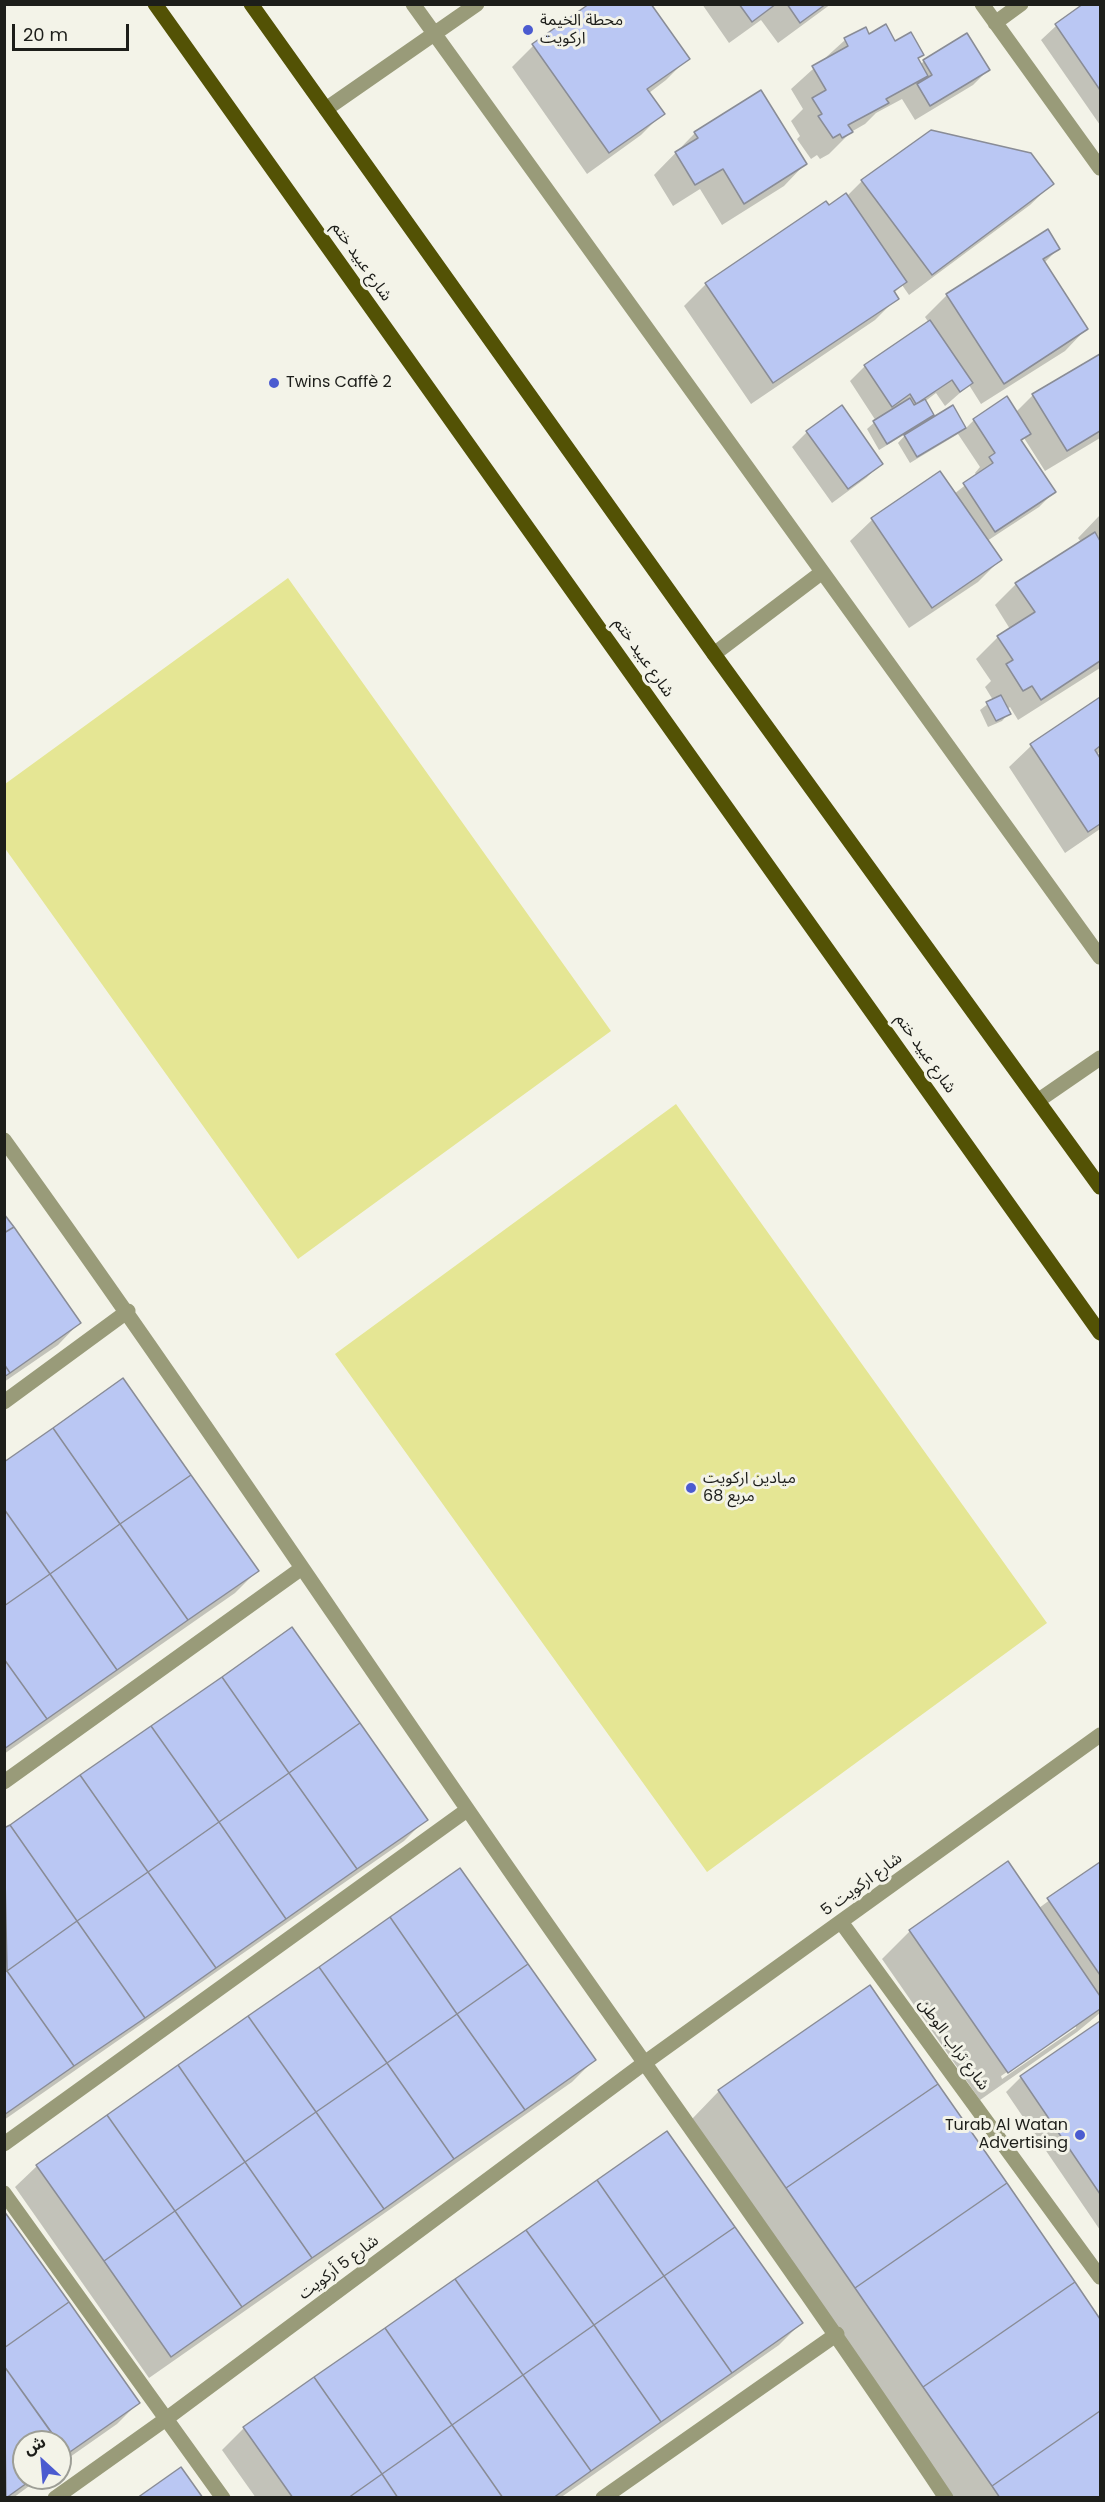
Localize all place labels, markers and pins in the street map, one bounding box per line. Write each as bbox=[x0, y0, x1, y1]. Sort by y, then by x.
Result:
place label: محطة الخيمة اركويت bbox=[540, 11, 623, 49]
marker: محطة الخيمة اركويت bbox=[521, 23, 535, 37]
place label: Twins Caffè 2 bbox=[286, 373, 392, 393]
marker: Twins Caffè 2 bbox=[267, 376, 281, 390]
place label: ميادين اركويت مربع 68 bbox=[703, 1469, 796, 1507]
marker: ميادين اركويت مربع 68 bbox=[684, 1481, 698, 1495]
place label: Turab Al Watan Advertising bbox=[945, 2116, 1068, 2154]
marker: Turab Al Watan Advertising bbox=[1073, 2128, 1087, 2142]

